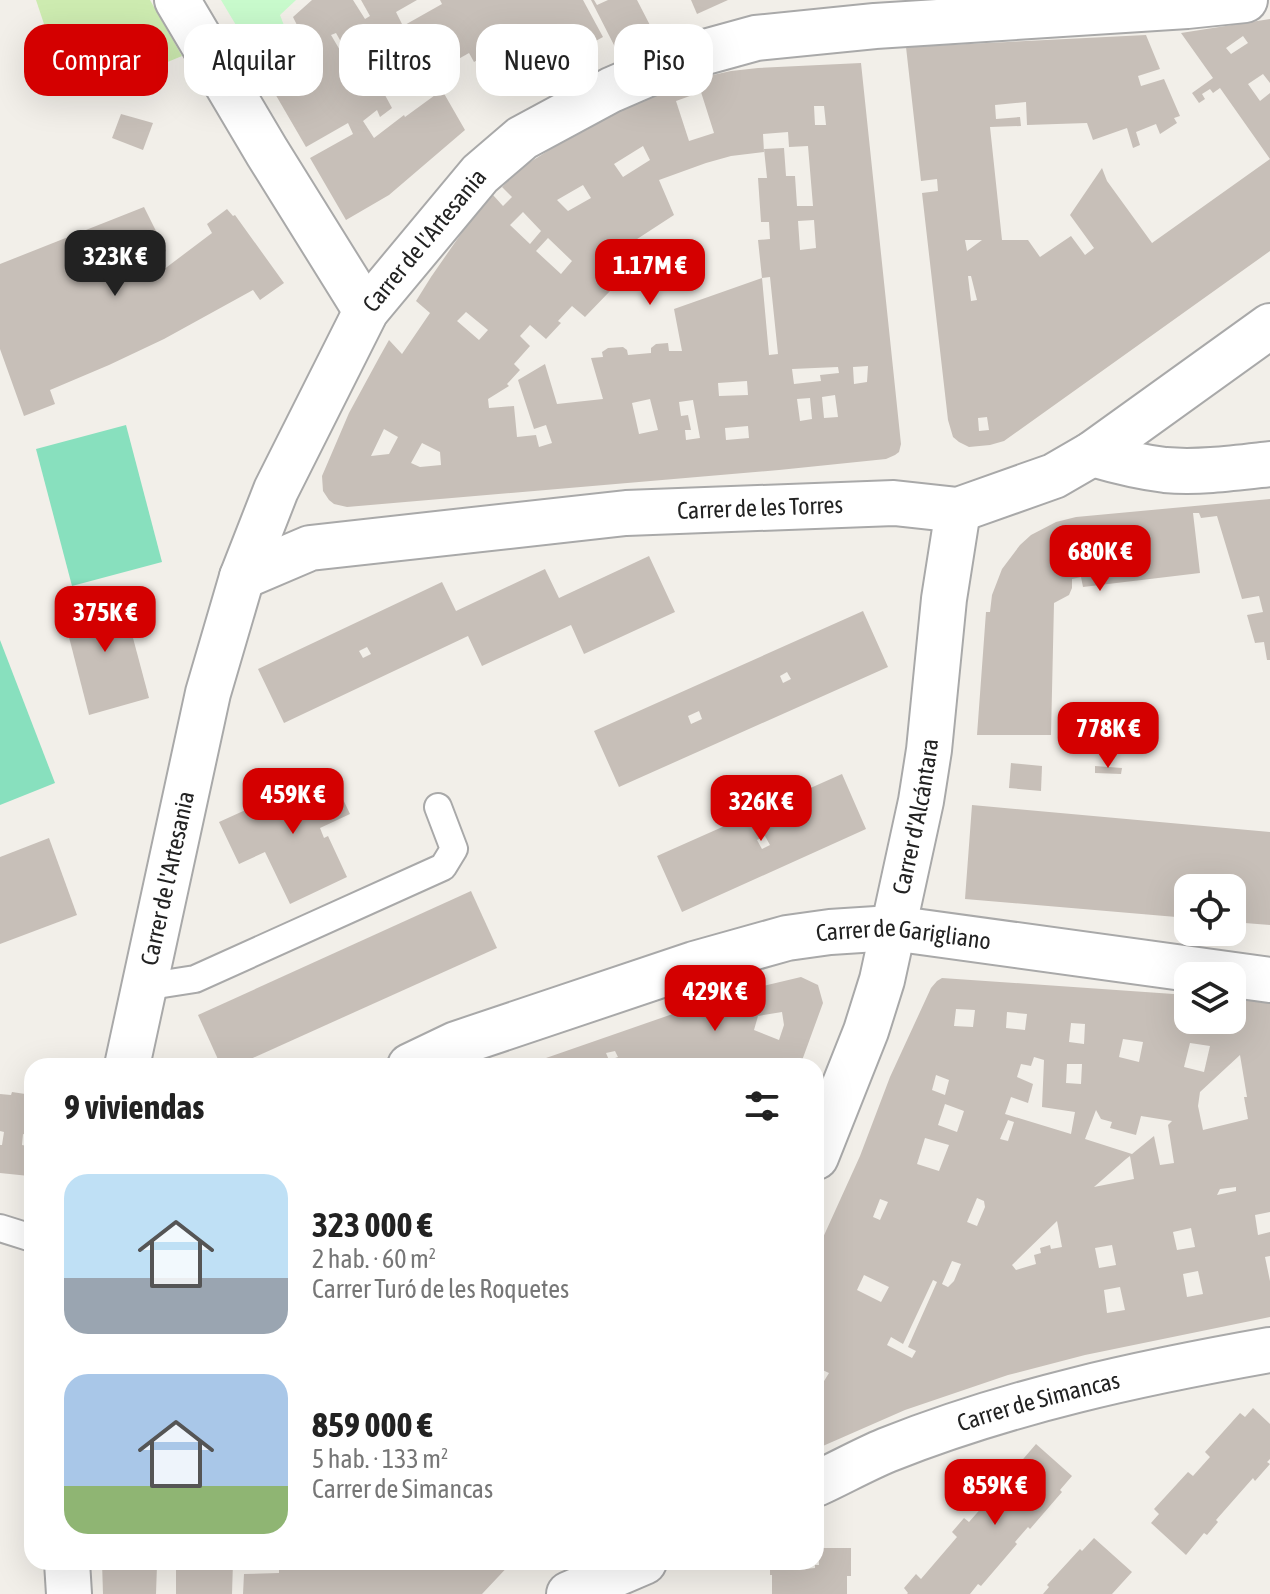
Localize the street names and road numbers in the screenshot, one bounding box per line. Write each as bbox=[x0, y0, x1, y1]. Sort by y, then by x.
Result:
street label: Carrer de l'Artesania bbox=[357, 163, 491, 317]
street label: Carrer de les Torres bbox=[677, 491, 843, 524]
street label: Carrer d'Alcántara bbox=[887, 737, 943, 897]
street label: Carrer de l'Artesania bbox=[135, 789, 199, 968]
street label: Carrer de Garigliano bbox=[814, 914, 993, 954]
street label: Carrer de Simancas bbox=[954, 1366, 1122, 1437]

